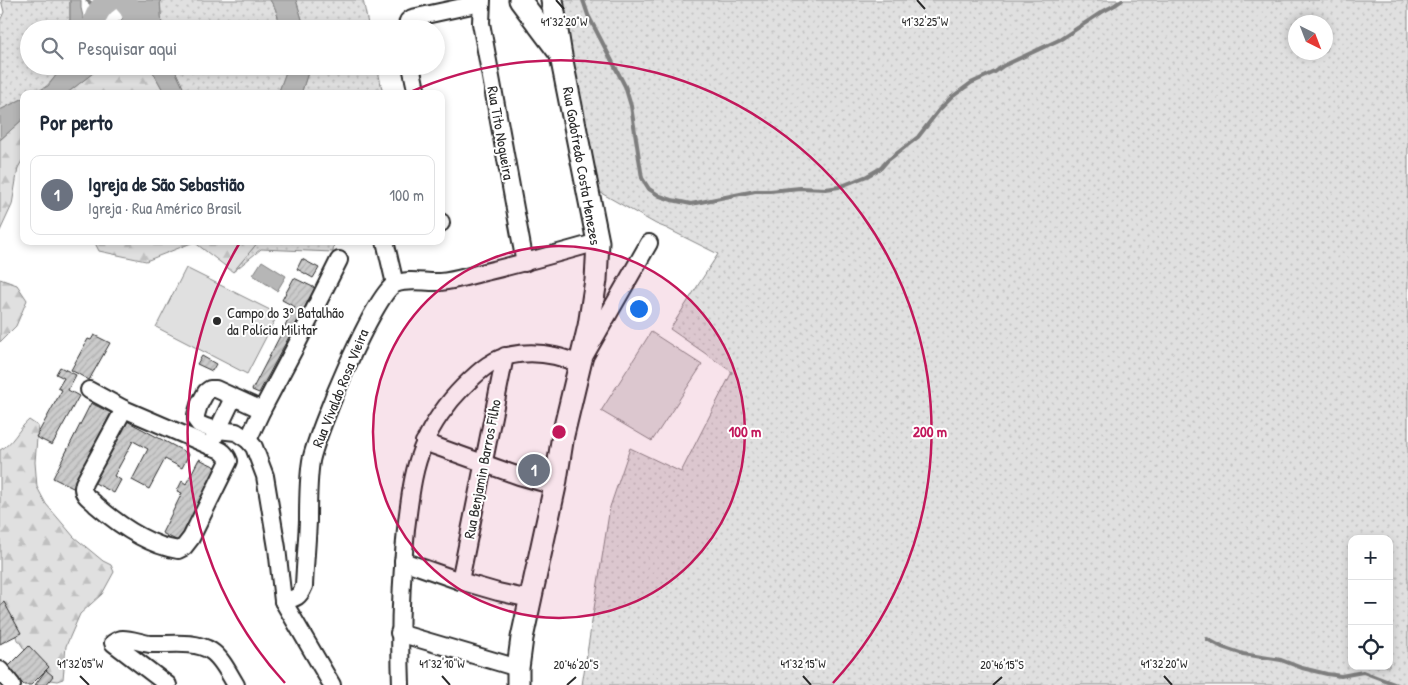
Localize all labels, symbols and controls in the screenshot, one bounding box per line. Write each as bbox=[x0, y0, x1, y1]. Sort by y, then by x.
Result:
text: 41°32'20"W bbox=[541, 13, 588, 30]
text: 41°32'25"W bbox=[902, 13, 949, 30]
north arrow bbox=[1288, 15, 1333, 60]
search box bbox=[20, 20, 445, 75]
icon: search bbox=[38, 34, 66, 62]
text: Pesquisar aqui bbox=[78, 35, 177, 61]
street label: Rua Tito Nogueira bbox=[482, 84, 520, 182]
street label: Rua Godofredo Costa Menezes bbox=[558, 85, 606, 247]
text: Por perto bbox=[40, 108, 113, 137]
text: Igreja de São Sebastião bbox=[88, 171, 244, 197]
text: 1 bbox=[54, 184, 60, 206]
text: 100 m bbox=[389, 184, 424, 206]
text: Igreja · Rua Américo Brasil bbox=[88, 197, 241, 219]
your location bbox=[626, 296, 652, 322]
place label: Campo do 3º Batalhão da Polícia Militar bbox=[227, 302, 344, 340]
marker: Campo do 3º Batalhão da Polícia Militar bbox=[211, 315, 223, 327]
street label: Rua Vivaldo Rosa Vieira bbox=[307, 326, 373, 450]
street label: Rua Benjamin Barros Filho bbox=[458, 398, 506, 540]
text: 100 m bbox=[729, 421, 761, 442]
text: 200 m bbox=[913, 421, 947, 442]
centre of rings bbox=[550, 423, 568, 441]
pin: 1 bbox=[518, 451, 550, 489]
map controls bbox=[1348, 535, 1393, 670]
button: + bbox=[1348, 535, 1393, 580]
button: − bbox=[1348, 580, 1393, 625]
button: locate bbox=[1348, 625, 1393, 670]
text: 41°32'05"W bbox=[57, 655, 104, 672]
text: 41°32'10"W bbox=[419, 655, 465, 672]
text: 41°32'15"W bbox=[780, 655, 826, 672]
text: 41°32'20"W bbox=[1141, 655, 1188, 672]
text: 20°46'20"S bbox=[553, 656, 599, 673]
text: 20°46'15"S bbox=[980, 656, 1024, 673]

